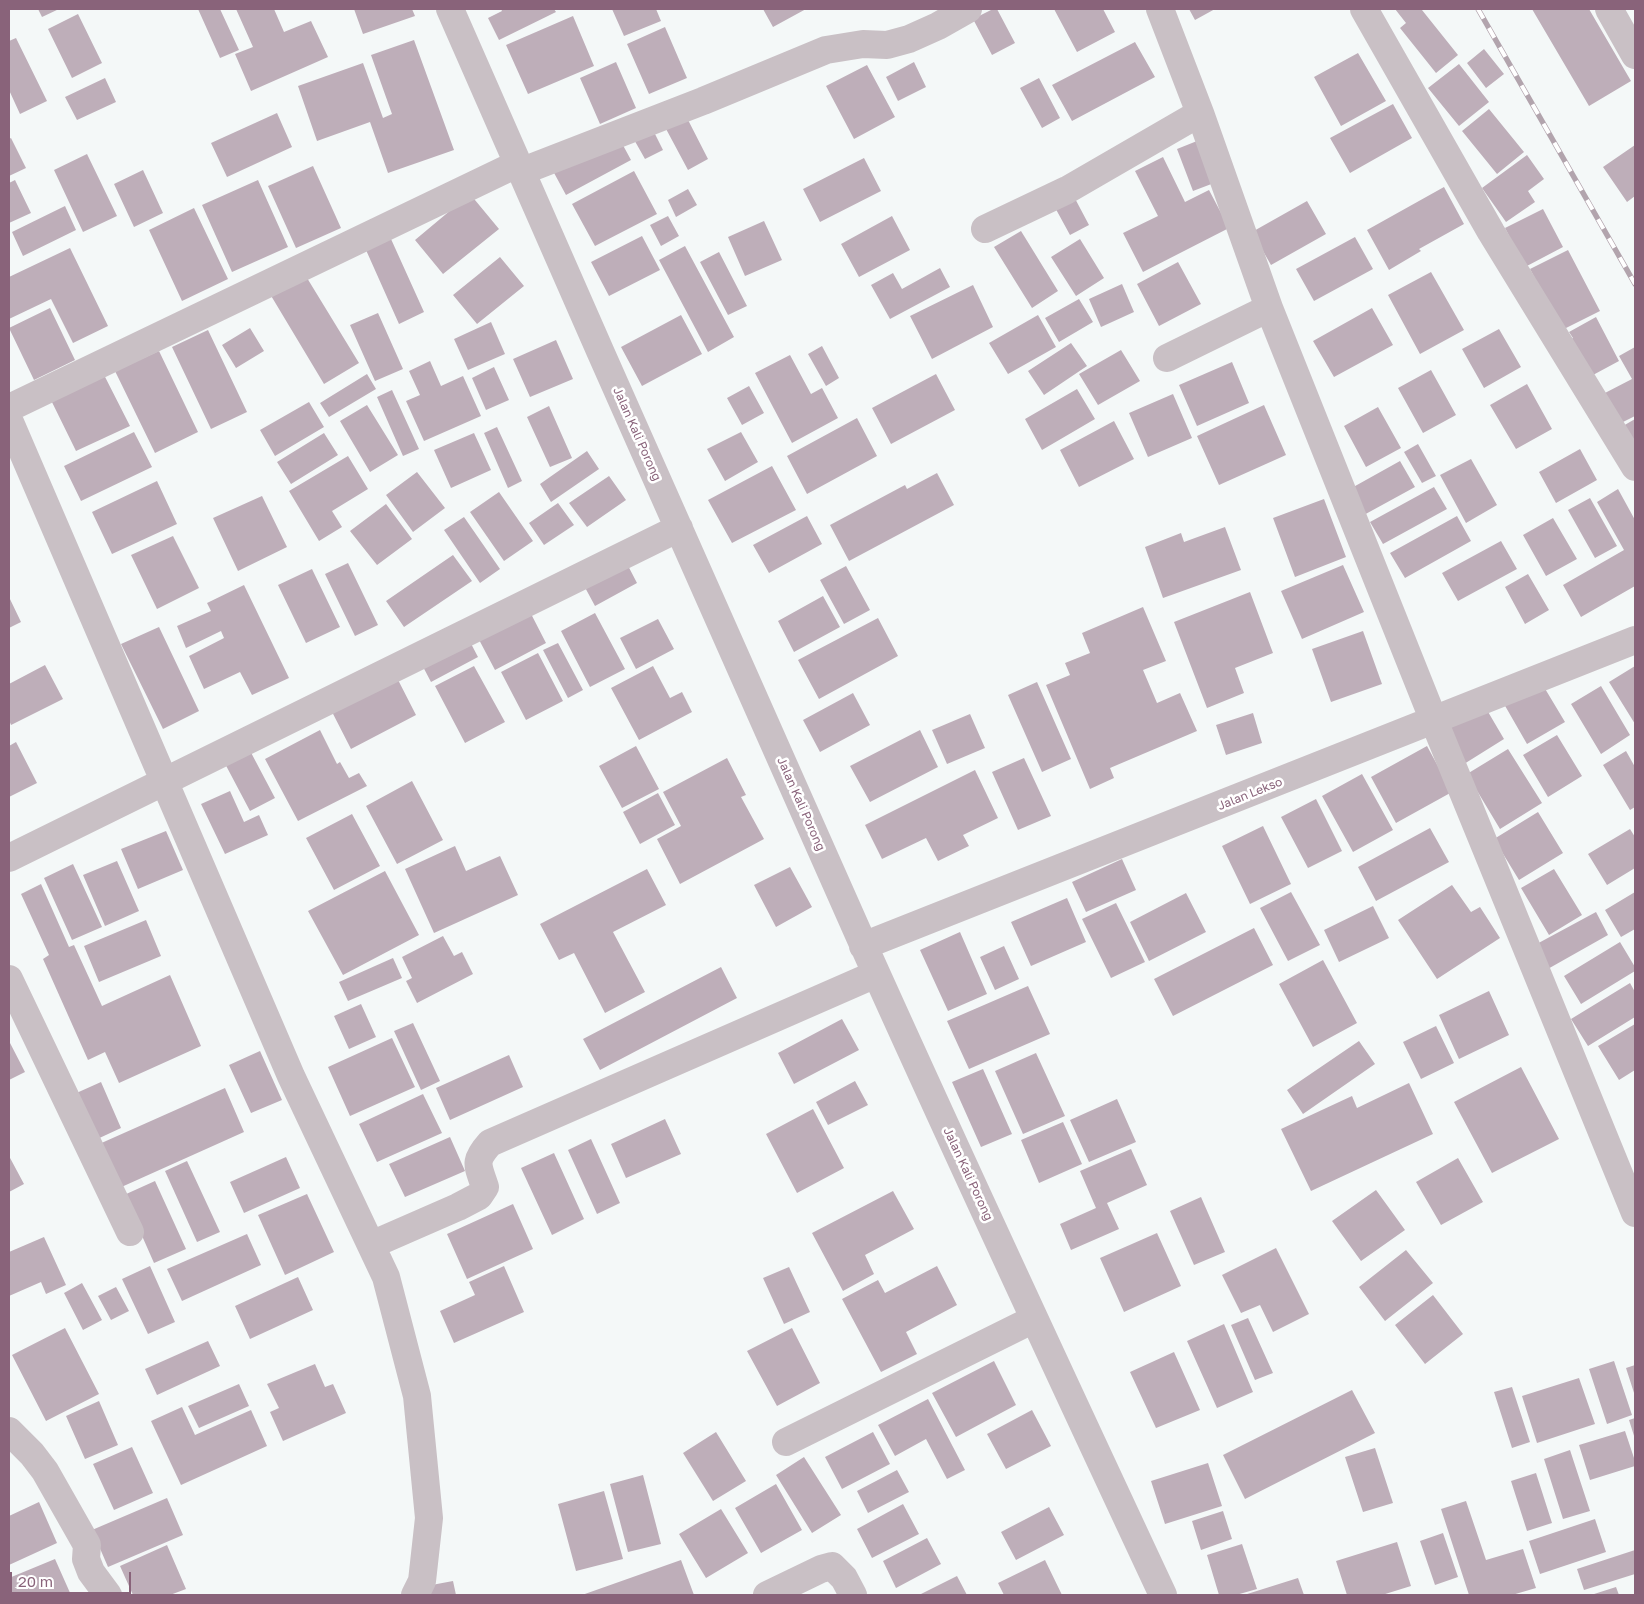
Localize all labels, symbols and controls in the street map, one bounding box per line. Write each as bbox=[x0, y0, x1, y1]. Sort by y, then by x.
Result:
street label: Jalan Kali Porong bbox=[610, 385, 664, 483]
street label: Jalan Kali Porong bbox=[774, 755, 828, 853]
street label: Jalan Lekso bbox=[1216, 775, 1284, 813]
street label: Jalan Kali Porong bbox=[940, 1125, 996, 1223]
scale bar bbox=[12, 1562, 134, 1594]
text: 20 m bbox=[18, 1572, 53, 1590]

